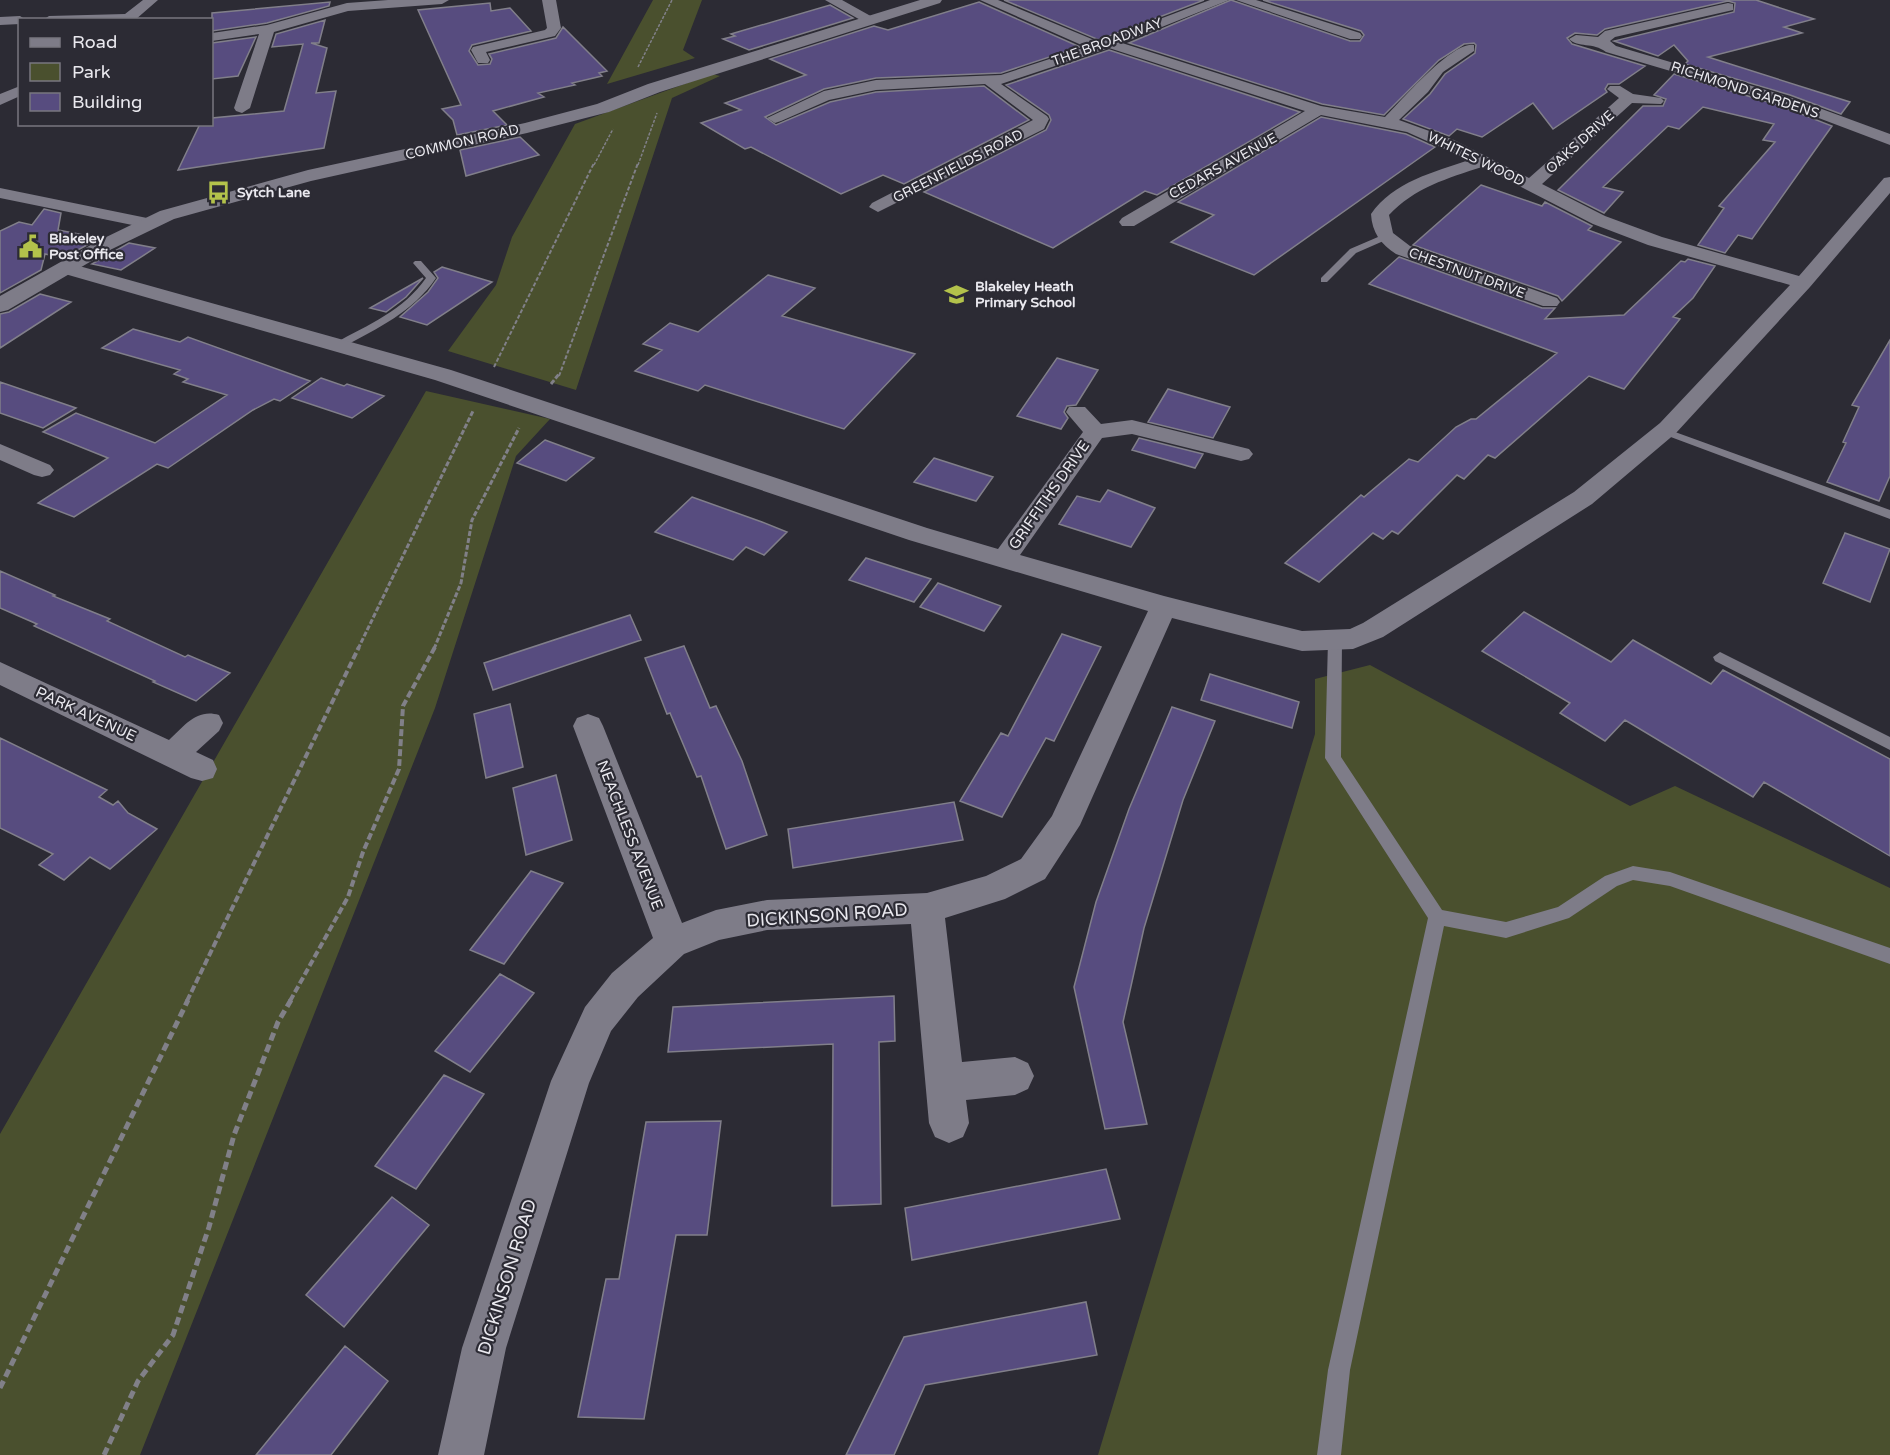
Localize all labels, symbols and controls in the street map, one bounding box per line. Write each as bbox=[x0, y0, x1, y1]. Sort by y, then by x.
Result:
street label: THE BROADWAY bbox=[1050, 14, 1165, 70]
legend bbox=[18, 18, 213, 126]
text: Road bbox=[72, 31, 117, 53]
street label: RICHMOND GARDENS bbox=[1669, 58, 1822, 122]
text: Park bbox=[72, 61, 111, 83]
text: Building bbox=[72, 91, 142, 113]
street label: OAKS DRIVE bbox=[1542, 107, 1618, 177]
street label: COMMON ROAD bbox=[403, 121, 521, 163]
street label: GREENFIELDS ROAD bbox=[890, 126, 1026, 206]
street label: WHITES WOOD bbox=[1425, 128, 1527, 190]
street label: CEDARS AVENUE bbox=[1166, 129, 1280, 203]
bus stop icon: Sytch Lane bbox=[206, 179, 232, 205]
place label: Sytch Lane bbox=[237, 184, 310, 201]
place label: Blakeley Post Office bbox=[49, 230, 124, 263]
public building icon: Blakeley Post Office bbox=[18, 233, 44, 259]
street label: CHESTNUT DRIVE bbox=[1406, 244, 1528, 302]
place label: Blakeley Heath Primary School bbox=[975, 278, 1076, 311]
school or university icon: Blakeley Heath Primary School bbox=[944, 281, 970, 307]
street label: GRIFFITHS DRIVE bbox=[1005, 437, 1093, 553]
street label: PARK AVENUE bbox=[33, 683, 139, 745]
street label: NEACHLESS AVENUE bbox=[593, 758, 667, 912]
street label: DICKINSON ROAD bbox=[746, 898, 908, 932]
street label: DICKINSON ROAD bbox=[473, 1196, 541, 1358]

